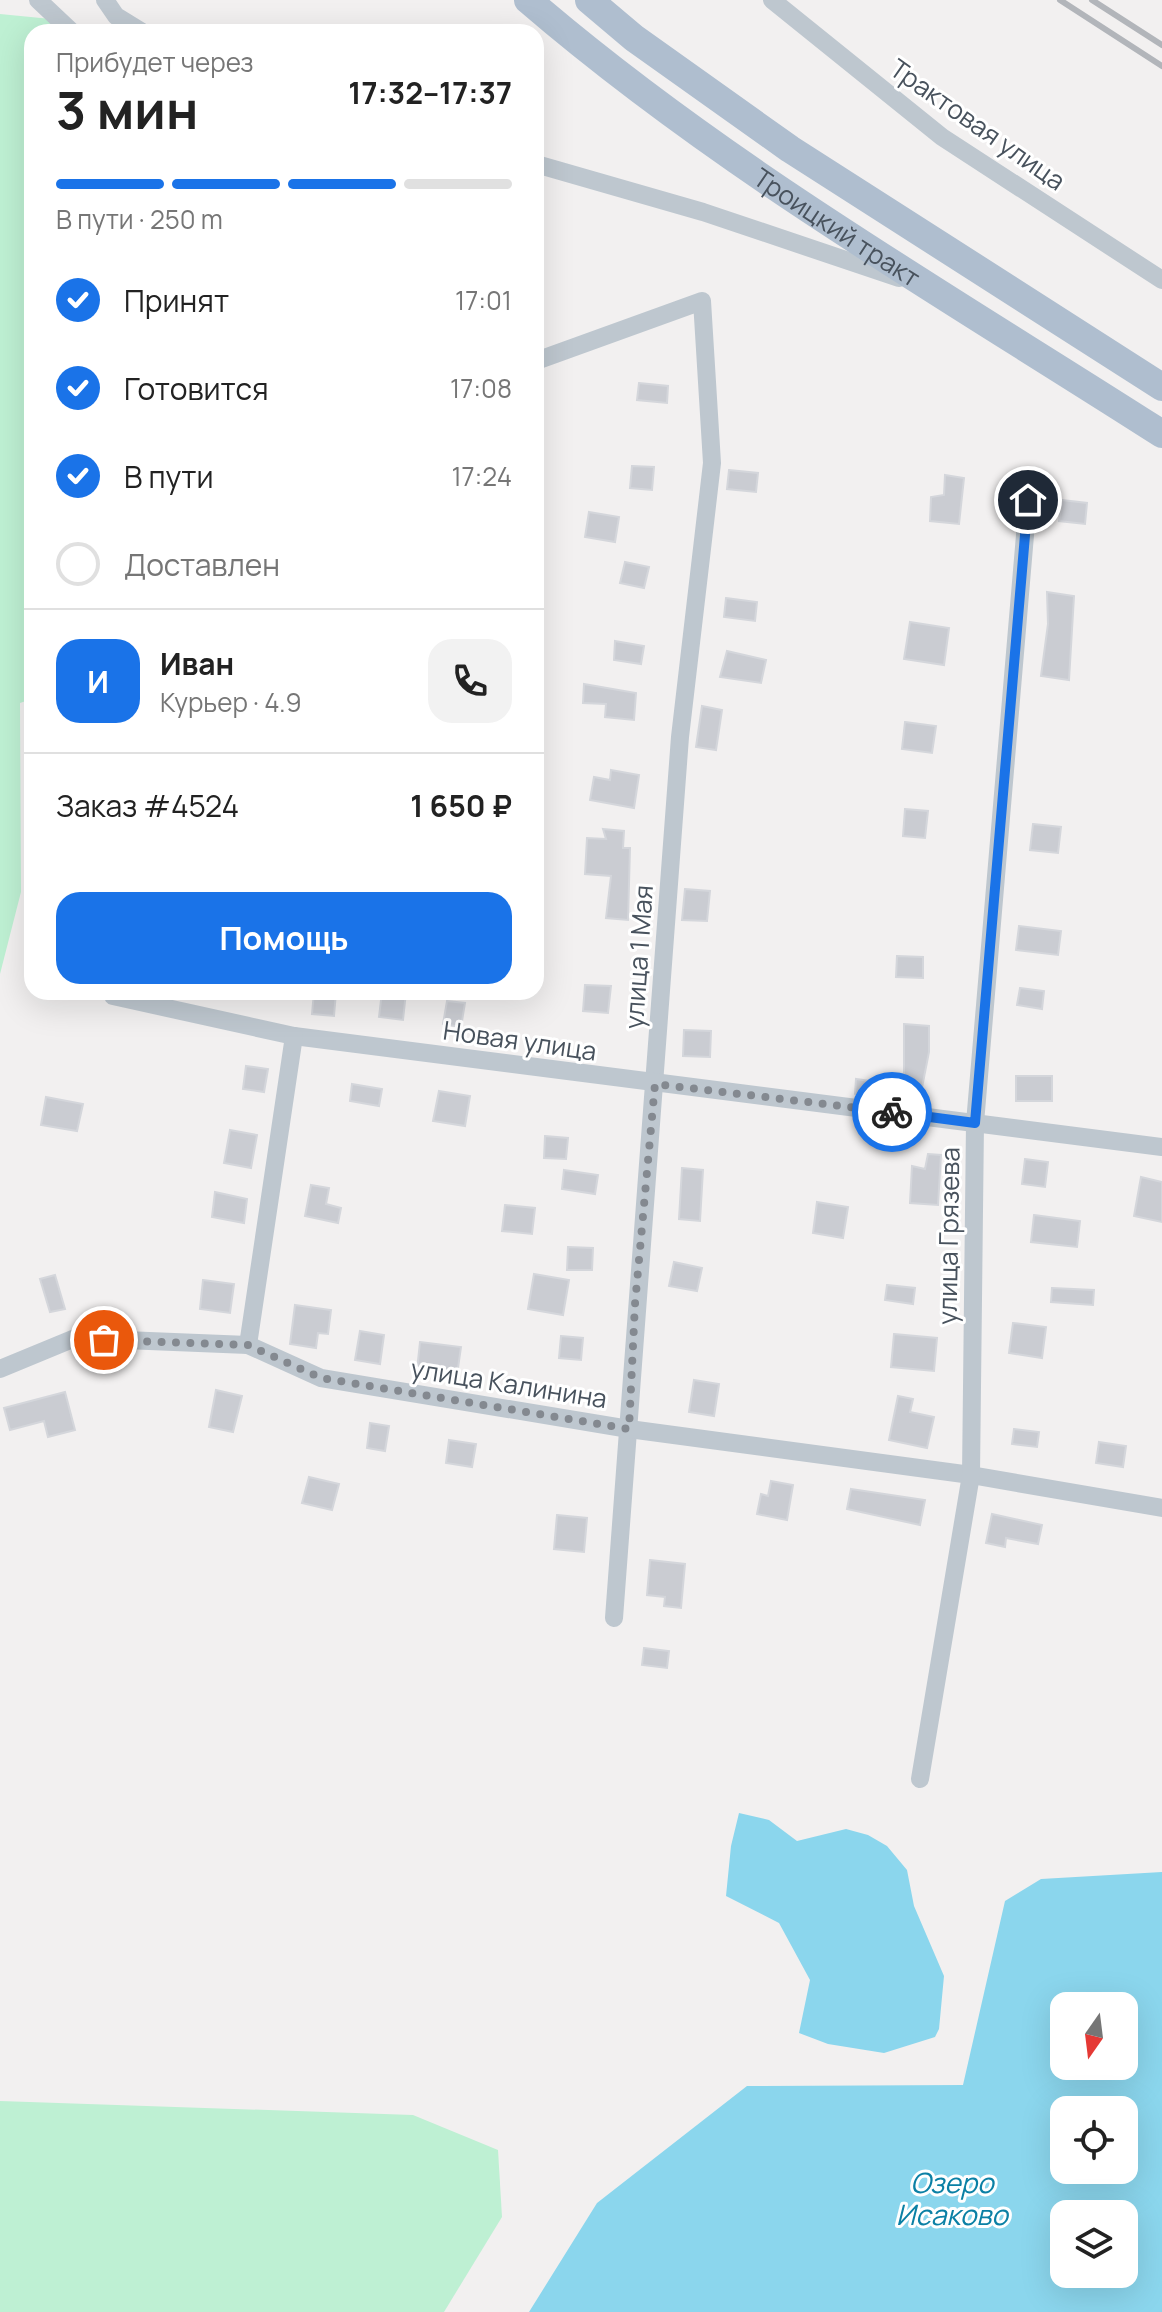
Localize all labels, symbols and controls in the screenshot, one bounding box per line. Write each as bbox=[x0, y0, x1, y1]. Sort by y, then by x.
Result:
text: Прибудет через bbox=[56, 44, 254, 80]
street label: Трактовая улица bbox=[883, 50, 1073, 198]
text: 17:32–17:37 bbox=[348, 72, 512, 113]
text: 3 мин bbox=[56, 74, 198, 145]
street label: Троицкий тракт bbox=[747, 159, 928, 295]
text: В пути · 250 m bbox=[56, 201, 223, 237]
icon: check bbox=[56, 278, 100, 322]
text: Принят bbox=[124, 280, 229, 321]
text: 17:01 bbox=[455, 282, 512, 318]
icon: check bbox=[56, 366, 100, 410]
text: Готовится bbox=[124, 368, 269, 409]
text: 17:08 bbox=[450, 370, 512, 406]
icon: check bbox=[56, 454, 100, 498]
text: В пути bbox=[124, 456, 214, 497]
text: 17:24 bbox=[451, 458, 512, 494]
pin bbox=[994, 466, 1062, 534]
icon: home bbox=[1006, 478, 1050, 522]
text: Доставлен bbox=[124, 544, 280, 585]
button: phone bbox=[428, 639, 512, 723]
text: Иван bbox=[160, 643, 234, 684]
text: И bbox=[87, 661, 109, 702]
text: Курьер · 4.9 bbox=[160, 684, 302, 720]
text: Заказ #4524 bbox=[56, 785, 239, 826]
text: 1 650 ₽ bbox=[410, 785, 512, 826]
street label: улица 1 Мая bbox=[615, 884, 661, 1030]
button: Помощь bbox=[56, 892, 512, 984]
street label: Новая улица bbox=[441, 1011, 599, 1069]
courier bbox=[852, 1072, 932, 1152]
icon: bike bbox=[870, 1090, 914, 1134]
street label: улица Грязева bbox=[928, 1147, 968, 1325]
pin bbox=[70, 1306, 138, 1374]
icon: bag bbox=[82, 1318, 126, 1362]
street label: улица Калинина bbox=[408, 1350, 610, 1416]
north arrow bbox=[1050, 1992, 1138, 2080]
map controls bbox=[1050, 1992, 1138, 2288]
button: locate bbox=[1050, 2096, 1138, 2184]
water label: Озеро Исаково bbox=[896, 2163, 1009, 2233]
button: layers bbox=[1050, 2200, 1138, 2288]

